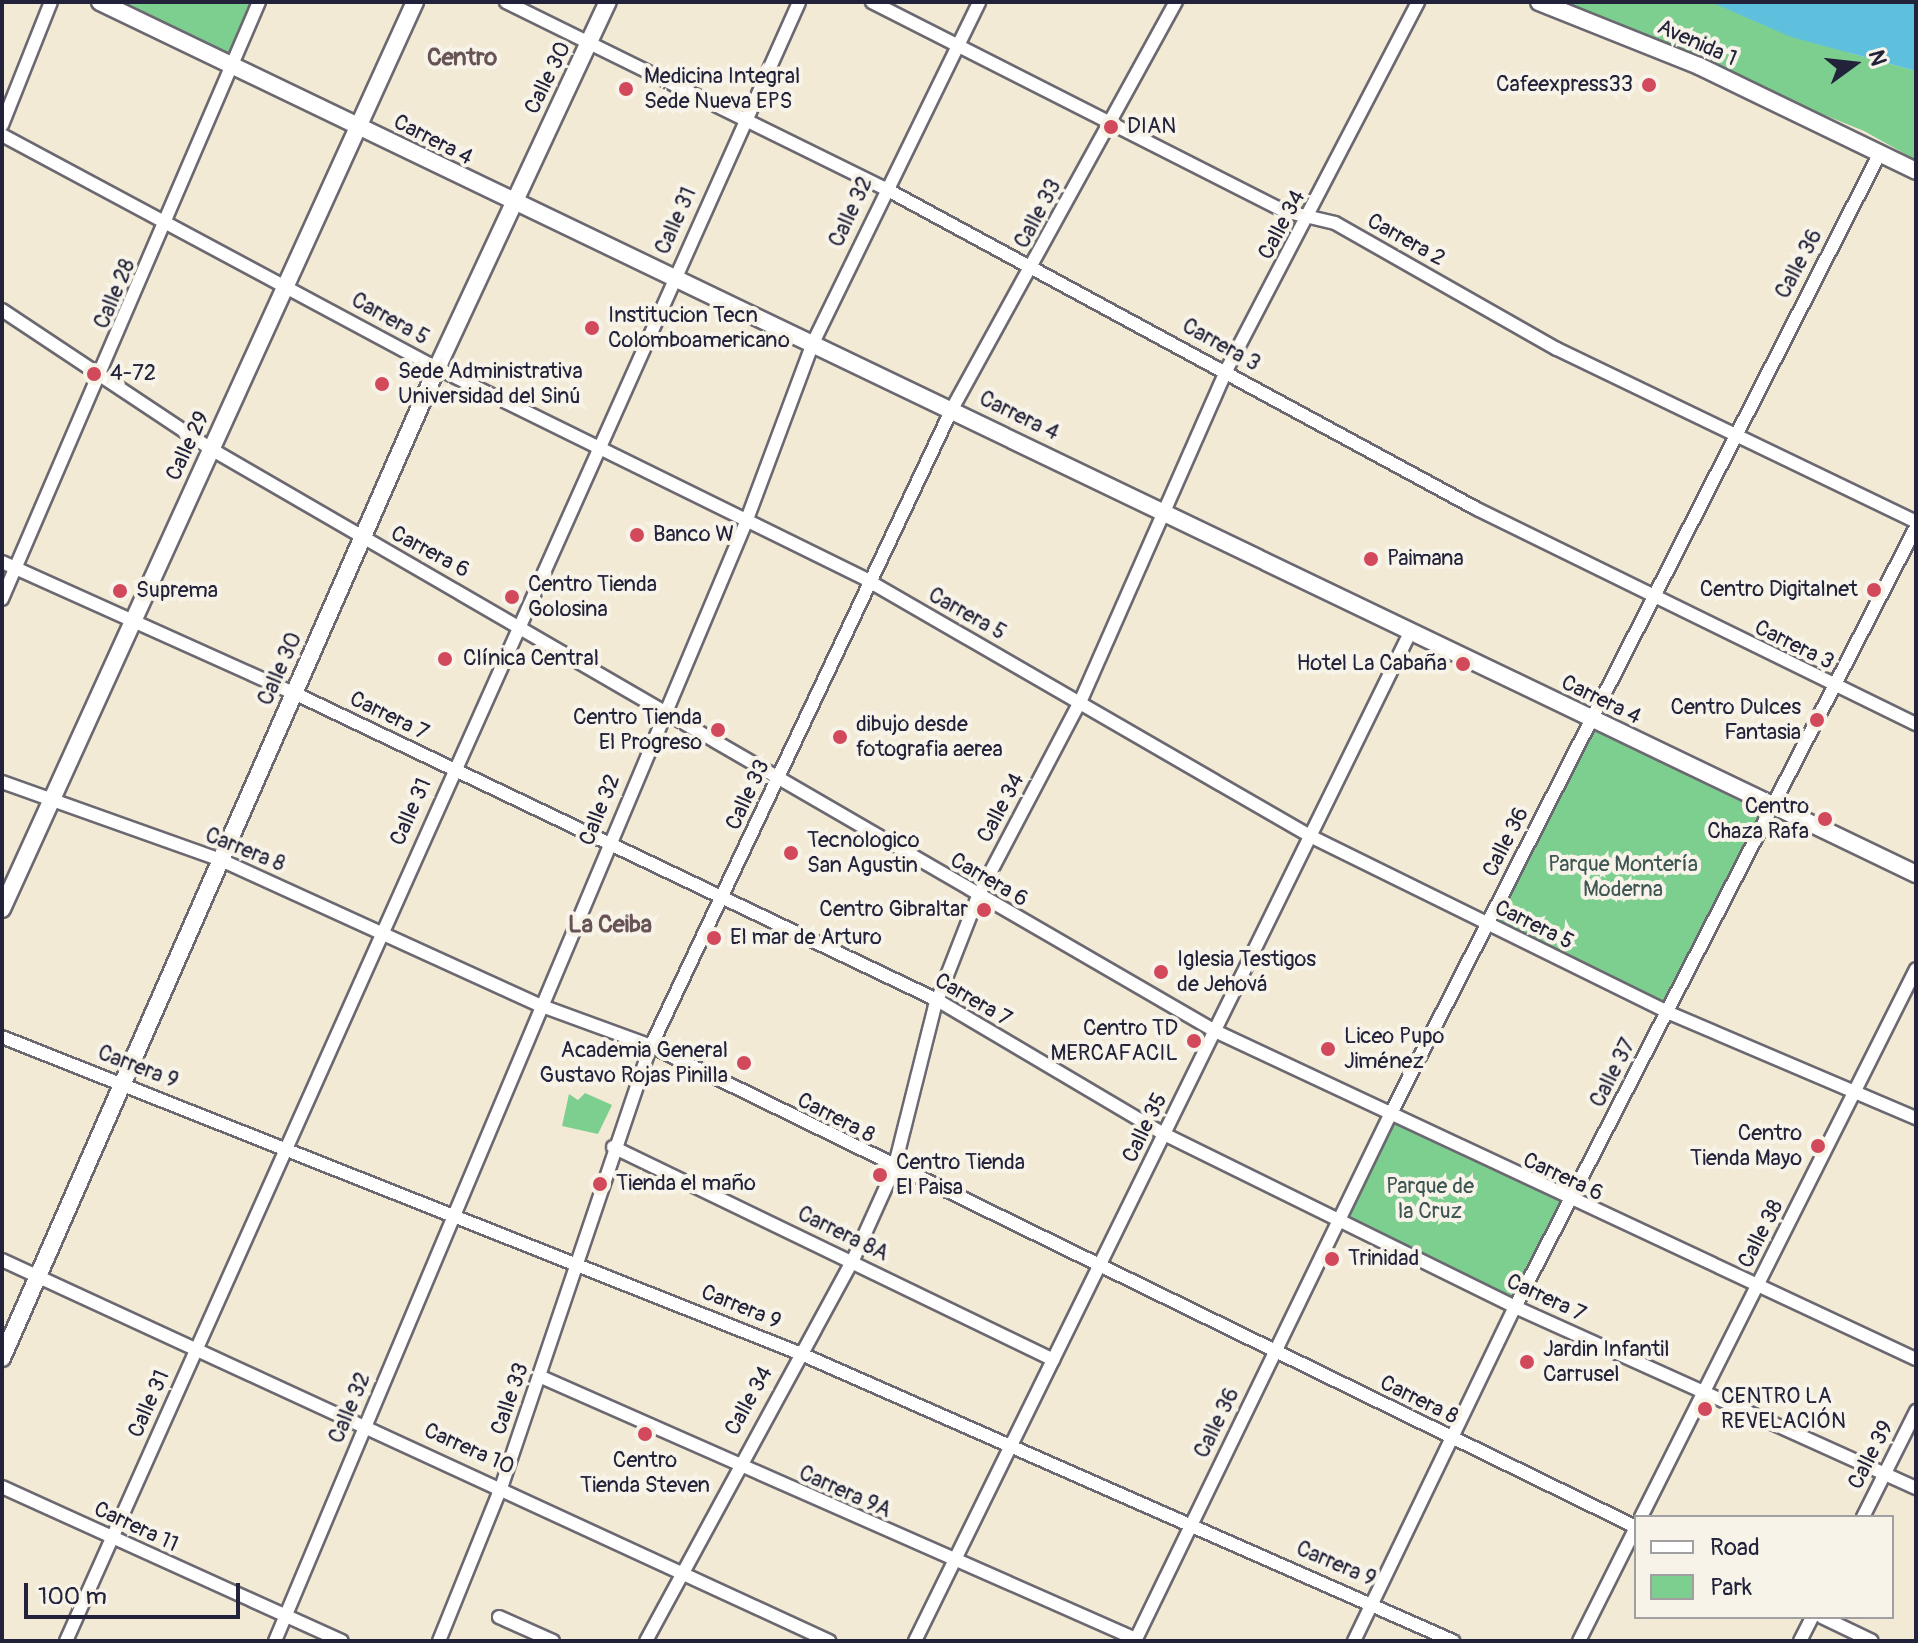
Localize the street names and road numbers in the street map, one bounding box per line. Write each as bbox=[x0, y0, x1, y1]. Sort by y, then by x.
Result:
street label: Avenida 1 bbox=[1653, 14, 1741, 72]
street label: Calle 30 bbox=[519, 38, 577, 118]
street label: Carrera 4 bbox=[389, 109, 477, 171]
street label: Calle 32 bbox=[823, 173, 879, 251]
street label: Calle 33 bbox=[1009, 175, 1067, 253]
street label: Calle 31 bbox=[650, 183, 702, 259]
street label: Calle 34 bbox=[1253, 186, 1311, 264]
street label: Carrera 2 bbox=[1362, 208, 1450, 272]
street label: Calle 36 bbox=[1770, 225, 1828, 303]
street label: Calle 28 bbox=[89, 255, 141, 333]
street label: Carrera 5 bbox=[347, 287, 433, 351]
street label: Carrera 3 bbox=[1177, 313, 1265, 377]
street label: Carrera 4 bbox=[975, 385, 1063, 447]
street label: Calle 29 bbox=[161, 407, 215, 485]
street label: Carrera 6 bbox=[386, 520, 474, 584]
street label: Carrera 5 bbox=[924, 582, 1010, 646]
street label: Carrera 3 bbox=[1750, 614, 1838, 676]
street label: Calle 30 bbox=[252, 628, 308, 710]
street label: Carrera 4 bbox=[1557, 669, 1645, 731]
street label: Carrera 7 bbox=[345, 686, 433, 746]
street label: Calle 33 bbox=[720, 756, 776, 834]
street label: Calle 34 bbox=[972, 769, 1030, 847]
street label: Calle 32 bbox=[574, 771, 626, 849]
street label: Calle 31 bbox=[385, 774, 437, 850]
street label: Calle 36 bbox=[1477, 803, 1535, 881]
street label: Carrera 8 bbox=[201, 822, 289, 878]
street label: Carrera 6 bbox=[945, 847, 1033, 913]
street label: Carrera 5 bbox=[1490, 895, 1578, 955]
street label: Carrera 7 bbox=[930, 967, 1016, 1033]
street label: Calle 37 bbox=[1584, 1034, 1642, 1112]
street label: Carrera 9 bbox=[94, 1040, 182, 1094]
street label: Carrera 8 bbox=[793, 1087, 879, 1149]
street label: Calle 35 bbox=[1117, 1089, 1173, 1167]
street label: Carrera 6 bbox=[1519, 1147, 1607, 1207]
street label: Calle 38 bbox=[1733, 1195, 1789, 1273]
street label: Carrera 8A bbox=[793, 1201, 893, 1267]
street label: Carrera 7 bbox=[1502, 1268, 1590, 1328]
street label: Carrera 9 bbox=[697, 1279, 785, 1335]
street label: Calle 33 bbox=[485, 1360, 535, 1438]
street label: Calle 34 bbox=[719, 1362, 779, 1440]
street label: Calle 31 bbox=[123, 1366, 175, 1442]
street label: Calle 32 bbox=[323, 1369, 377, 1447]
street label: Carrera 8 bbox=[1376, 1370, 1462, 1430]
street label: Calle 36 bbox=[1189, 1384, 1245, 1462]
street label: Calle 39 bbox=[1843, 1416, 1899, 1494]
street label: Carrera 10 bbox=[420, 1417, 518, 1481]
street label: Carrera 9A bbox=[795, 1460, 895, 1524]
street label: Carrera 11 bbox=[90, 1496, 182, 1558]
street label: Carrera 9 bbox=[1292, 1535, 1380, 1593]

